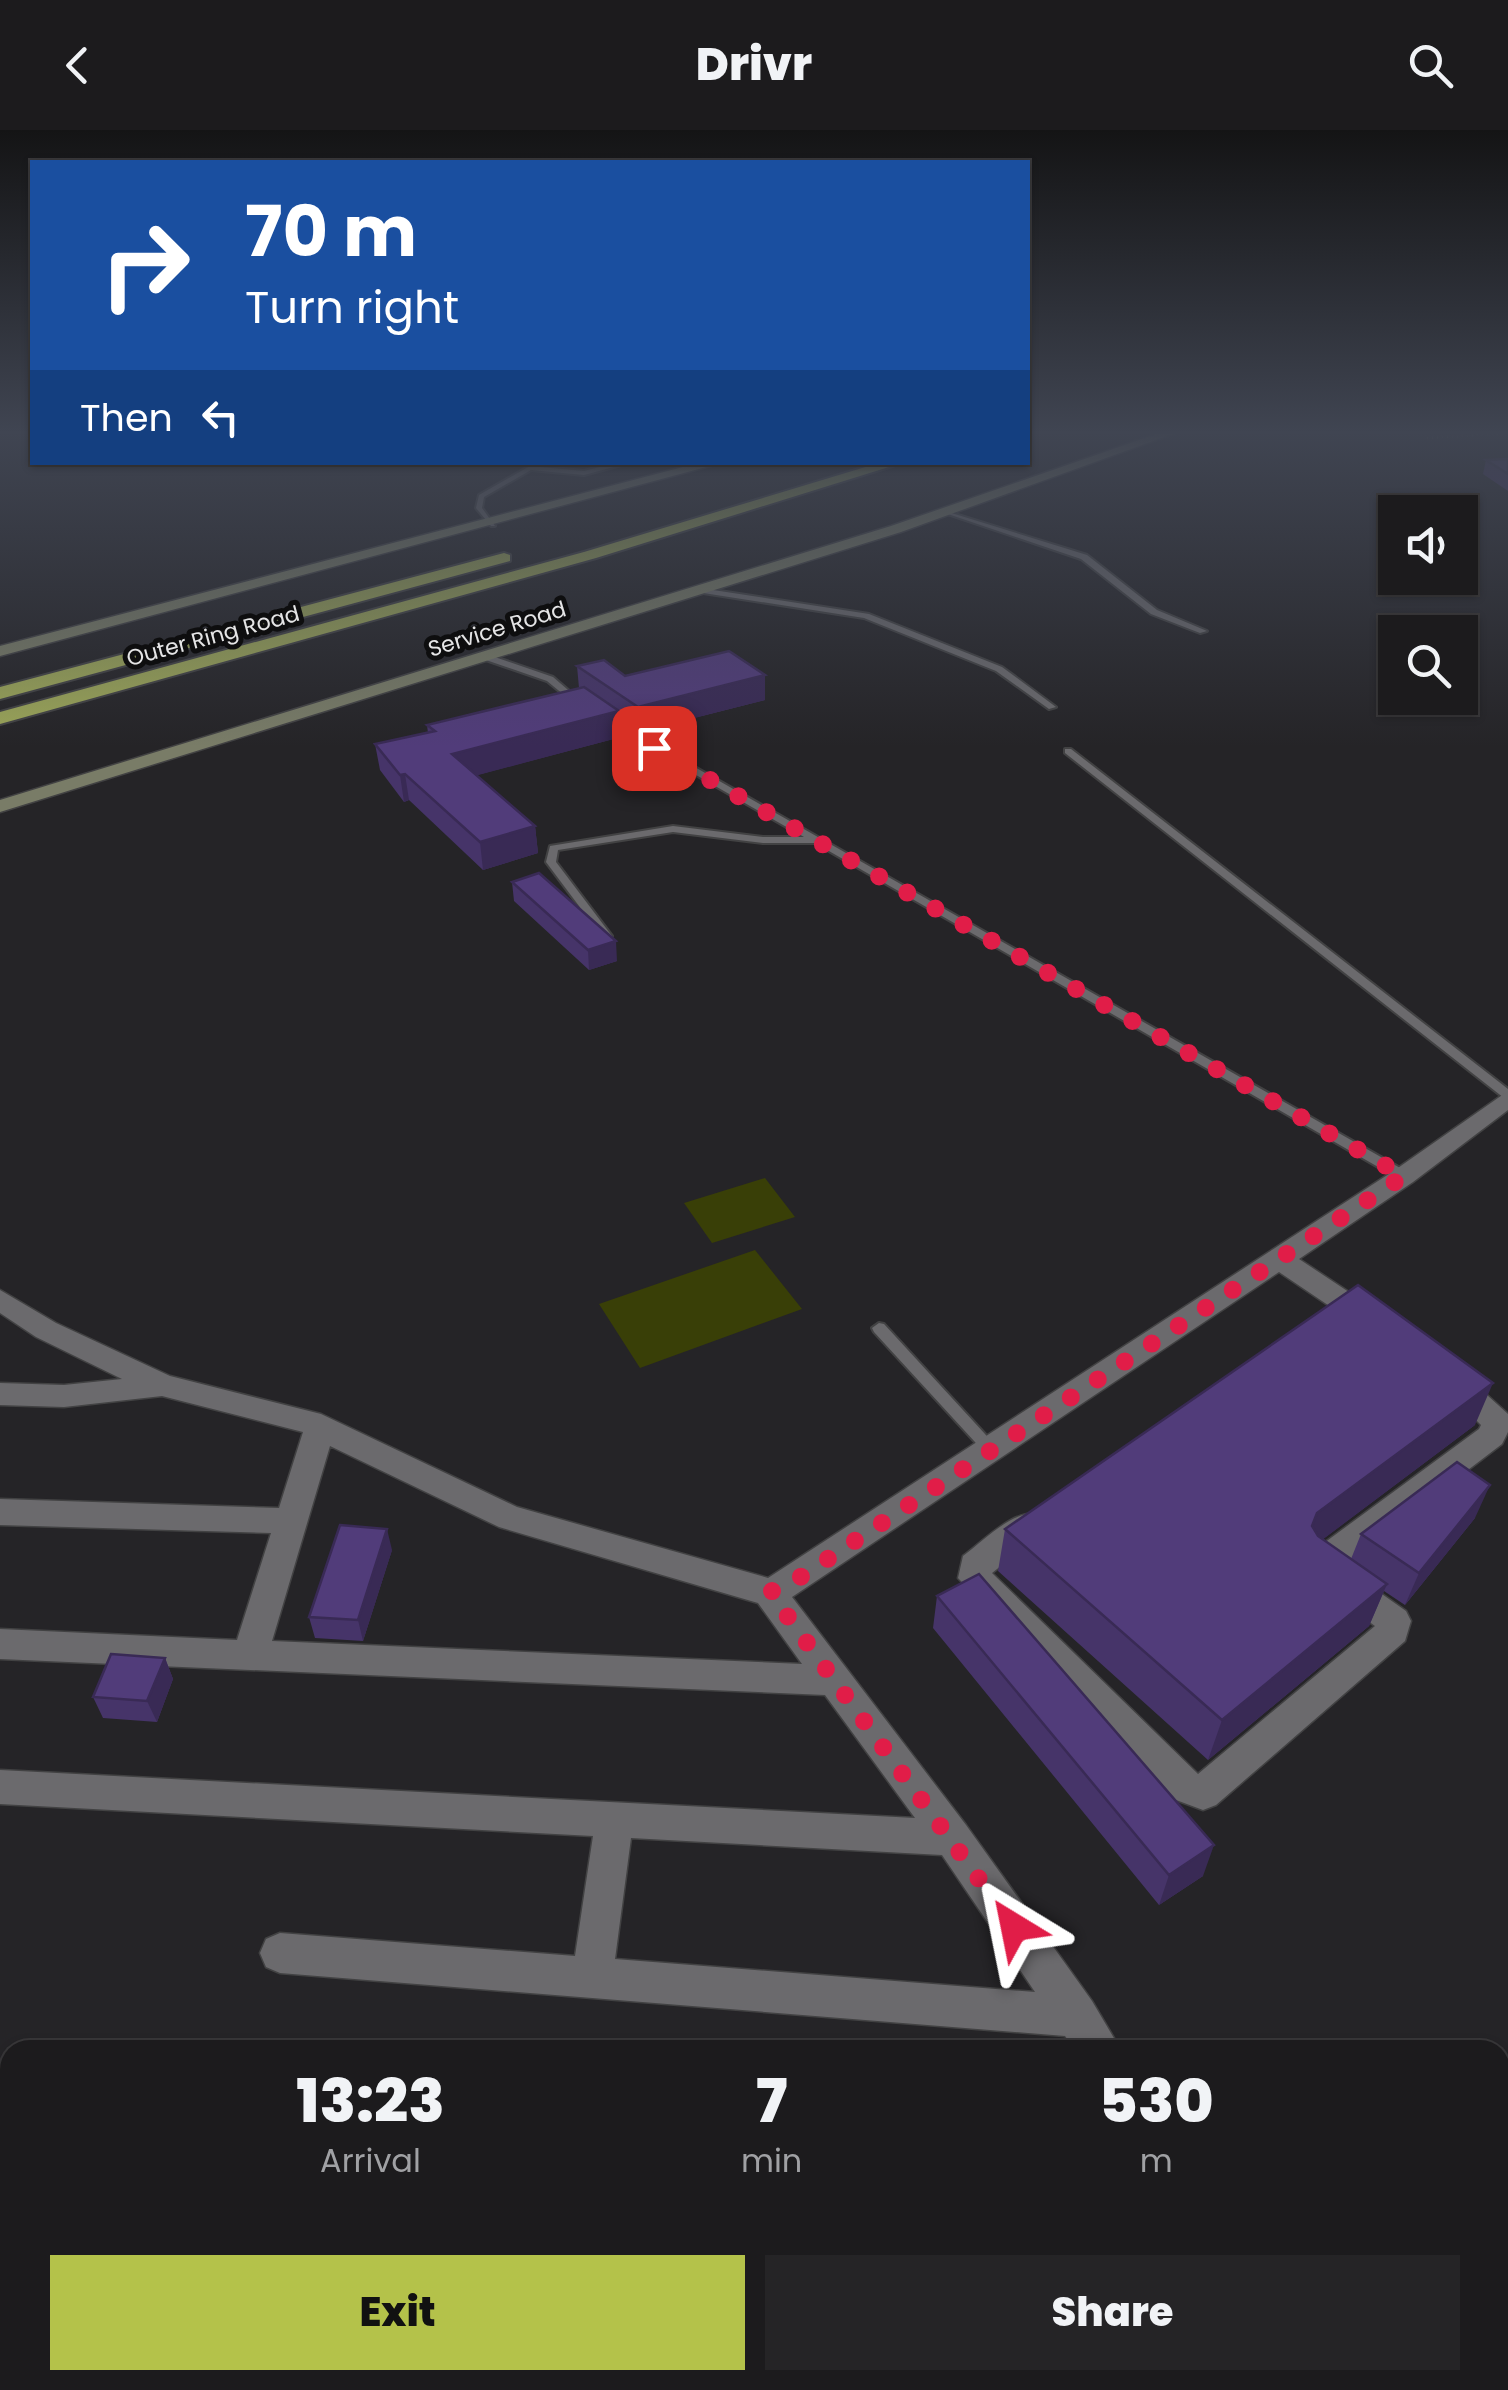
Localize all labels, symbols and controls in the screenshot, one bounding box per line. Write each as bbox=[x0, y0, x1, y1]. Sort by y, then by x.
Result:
text: Drivr bbox=[696, 33, 812, 96]
icon: back bbox=[50, 38, 105, 93]
icon: search bbox=[1403, 38, 1458, 93]
text: 70 m bbox=[245, 182, 417, 281]
icon: right bbox=[80, 200, 210, 330]
text: Turn right bbox=[245, 276, 459, 339]
icon: left bbox=[193, 390, 248, 445]
text: Then bbox=[80, 391, 173, 444]
map controls bbox=[1378, 495, 1478, 715]
button: sound bbox=[1378, 495, 1478, 595]
street label: Service Road bbox=[424, 593, 570, 665]
street label: Outer Ring Road bbox=[123, 598, 303, 674]
button: search bbox=[1378, 615, 1478, 715]
pin bbox=[612, 706, 697, 791]
icon: arrive bbox=[627, 721, 682, 776]
position arrow bbox=[962, 1875, 1066, 1979]
text: 13:23 bbox=[296, 2059, 445, 2143]
text: 7 bbox=[756, 2059, 787, 2143]
text: 530 bbox=[1098, 2059, 1214, 2143]
text: Arrival bbox=[320, 2138, 421, 2183]
text: min bbox=[741, 2138, 802, 2183]
text: m bbox=[1140, 2138, 1173, 2183]
button: Exit bbox=[50, 2255, 745, 2370]
button: Share bbox=[765, 2255, 1460, 2370]

